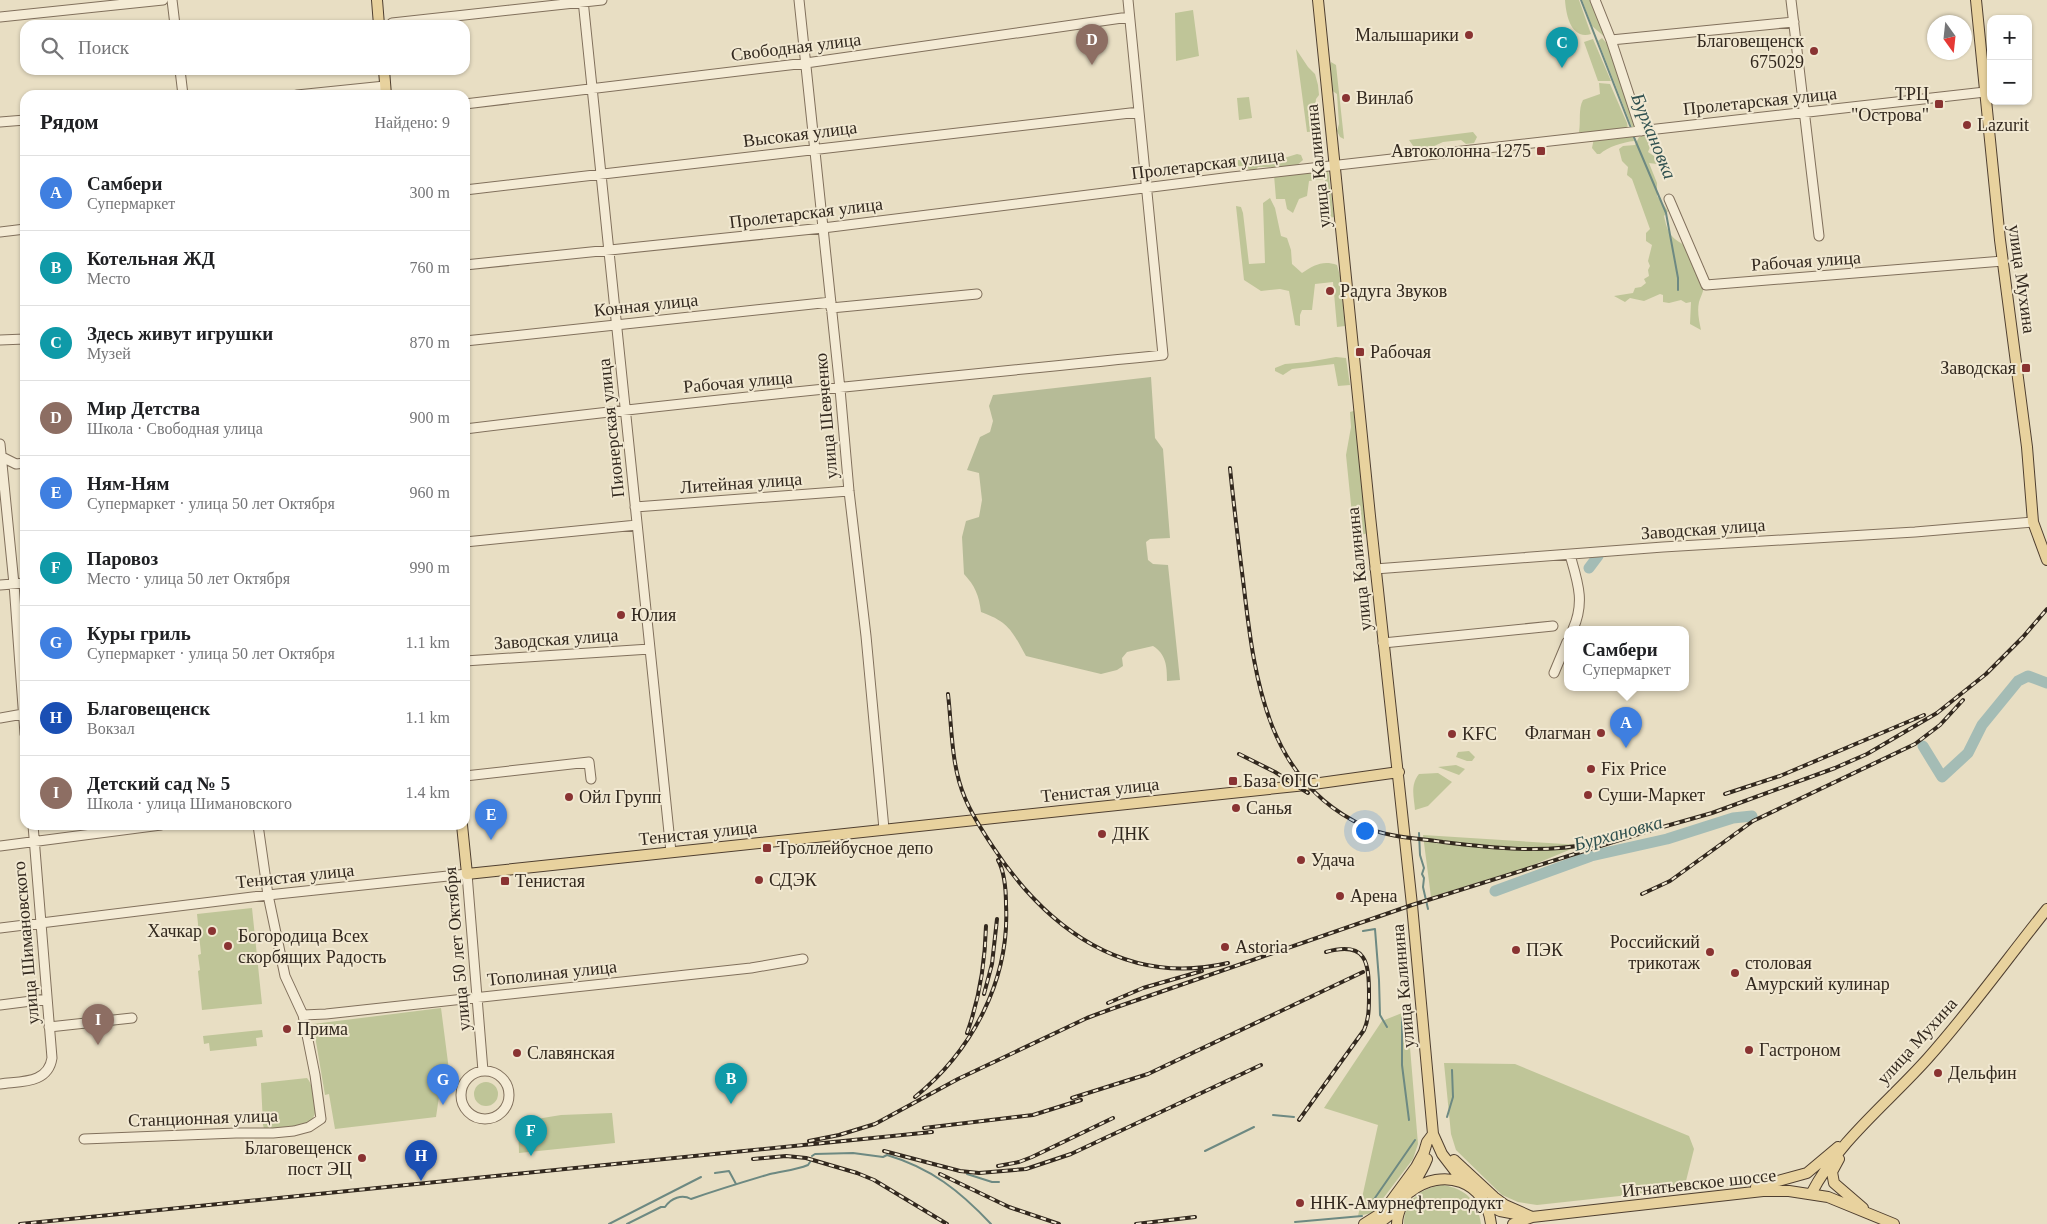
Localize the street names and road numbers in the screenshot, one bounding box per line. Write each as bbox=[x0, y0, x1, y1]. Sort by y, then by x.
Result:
street label: Свободная улица bbox=[730, 29, 862, 65]
street label: Пролетарская улица bbox=[1682, 83, 1838, 119]
street label: улица Калинина bbox=[1302, 103, 1334, 229]
street label: Высокая улица bbox=[742, 117, 858, 151]
street label: Пролетарская улица bbox=[1130, 145, 1286, 183]
street label: Пролетарская улица bbox=[728, 194, 884, 232]
street label: улица Мухина bbox=[2004, 223, 2040, 335]
street label: Рабочая улица bbox=[1750, 247, 1862, 275]
street label: Конная улица bbox=[593, 290, 699, 320]
street label: улица Шевченко bbox=[811, 352, 841, 480]
street label: Пионерская улица bbox=[594, 357, 628, 499]
street label: Рабочая улица bbox=[682, 367, 794, 397]
street label: Литейная улица bbox=[679, 469, 803, 497]
street label: улица Калинина bbox=[1343, 506, 1375, 632]
street label: Заводская улица bbox=[1640, 515, 1766, 543]
street label: Заводская улица bbox=[493, 625, 619, 653]
street label: Тенистая улица bbox=[1040, 774, 1160, 806]
street label: Тенистая улица bbox=[638, 817, 758, 849]
street label: Тенистая улица bbox=[235, 860, 355, 892]
street label: улица Шимановского bbox=[9, 861, 43, 1025]
street label: улица 50 лет Октября bbox=[440, 866, 474, 1032]
street label: улица Калинина bbox=[1388, 923, 1418, 1049]
street label: Тополиная улица bbox=[486, 956, 618, 990]
street label: улица Мухина bbox=[1873, 994, 1961, 1088]
street label: Станционная улица bbox=[128, 1105, 278, 1131]
street label: Игнатьевское шоссе bbox=[1621, 1165, 1777, 1201]

